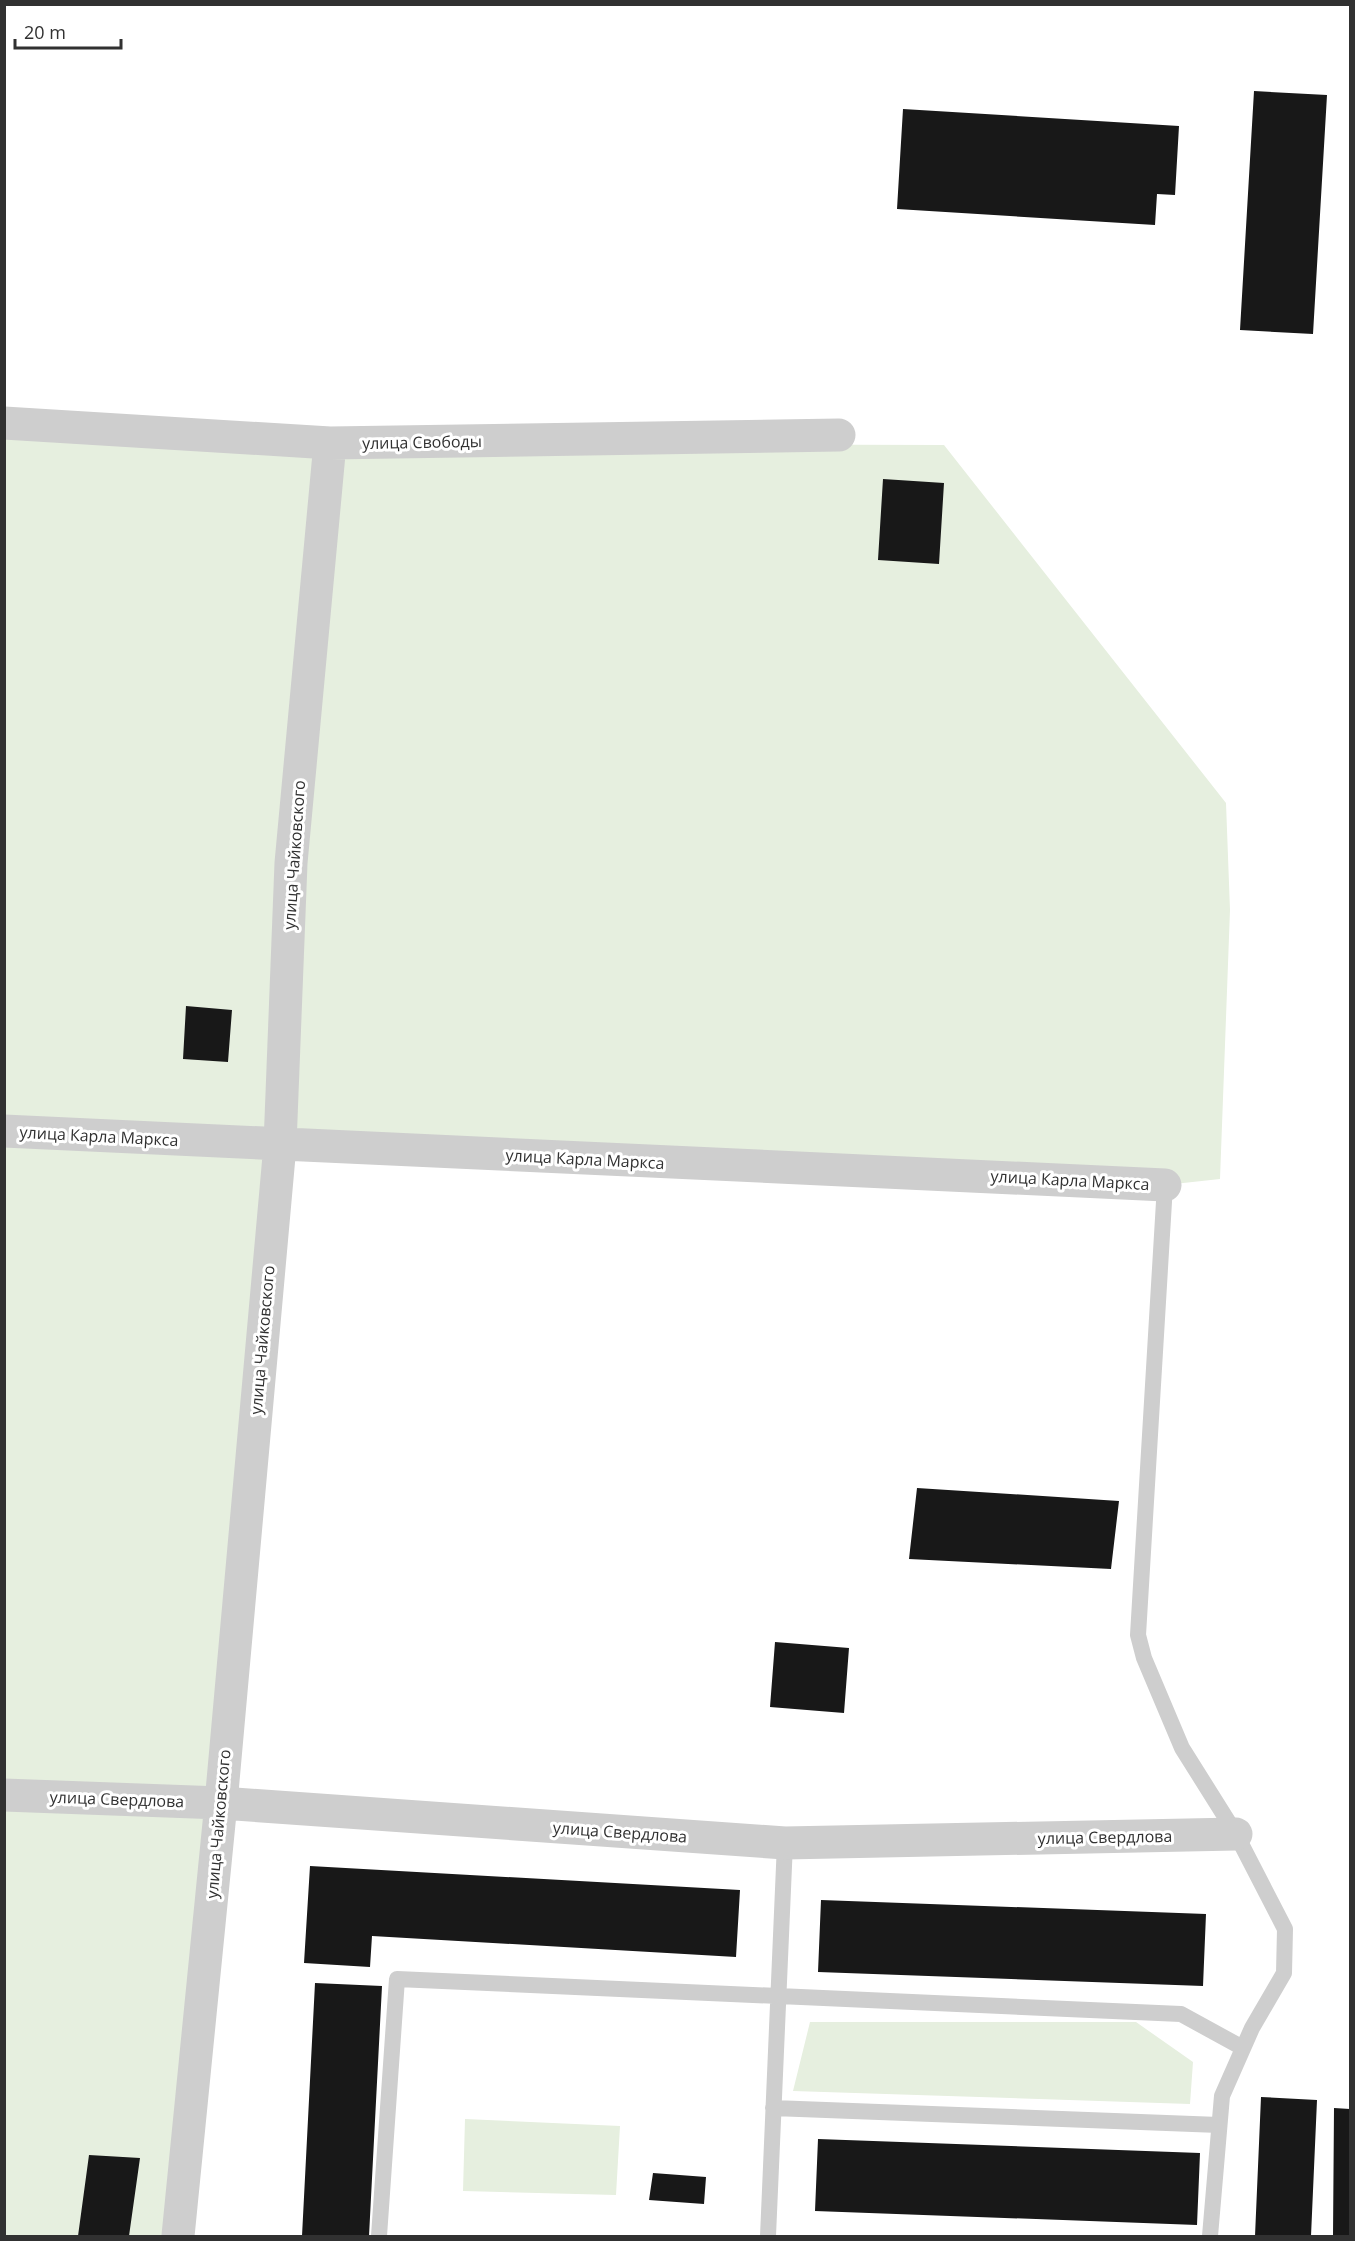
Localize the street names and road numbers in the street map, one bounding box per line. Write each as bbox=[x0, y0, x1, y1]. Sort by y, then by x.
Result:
street label: улица Свободы bbox=[362, 430, 482, 454]
street label: улица Чайковского bbox=[278, 780, 310, 930]
street label: улица Карла Маркса bbox=[19, 1121, 179, 1151]
street label: улица Карла Маркса bbox=[505, 1144, 665, 1174]
street label: улица Карла Маркса bbox=[990, 1165, 1150, 1195]
street label: улица Чайковского bbox=[245, 1264, 279, 1416]
street label: улица Чайковского bbox=[201, 1748, 235, 1900]
street label: улица Свердлова bbox=[49, 1786, 185, 1812]
street label: улица Свердлова bbox=[552, 1816, 688, 1848]
street label: улица Свердлова bbox=[1038, 1825, 1172, 1849]

